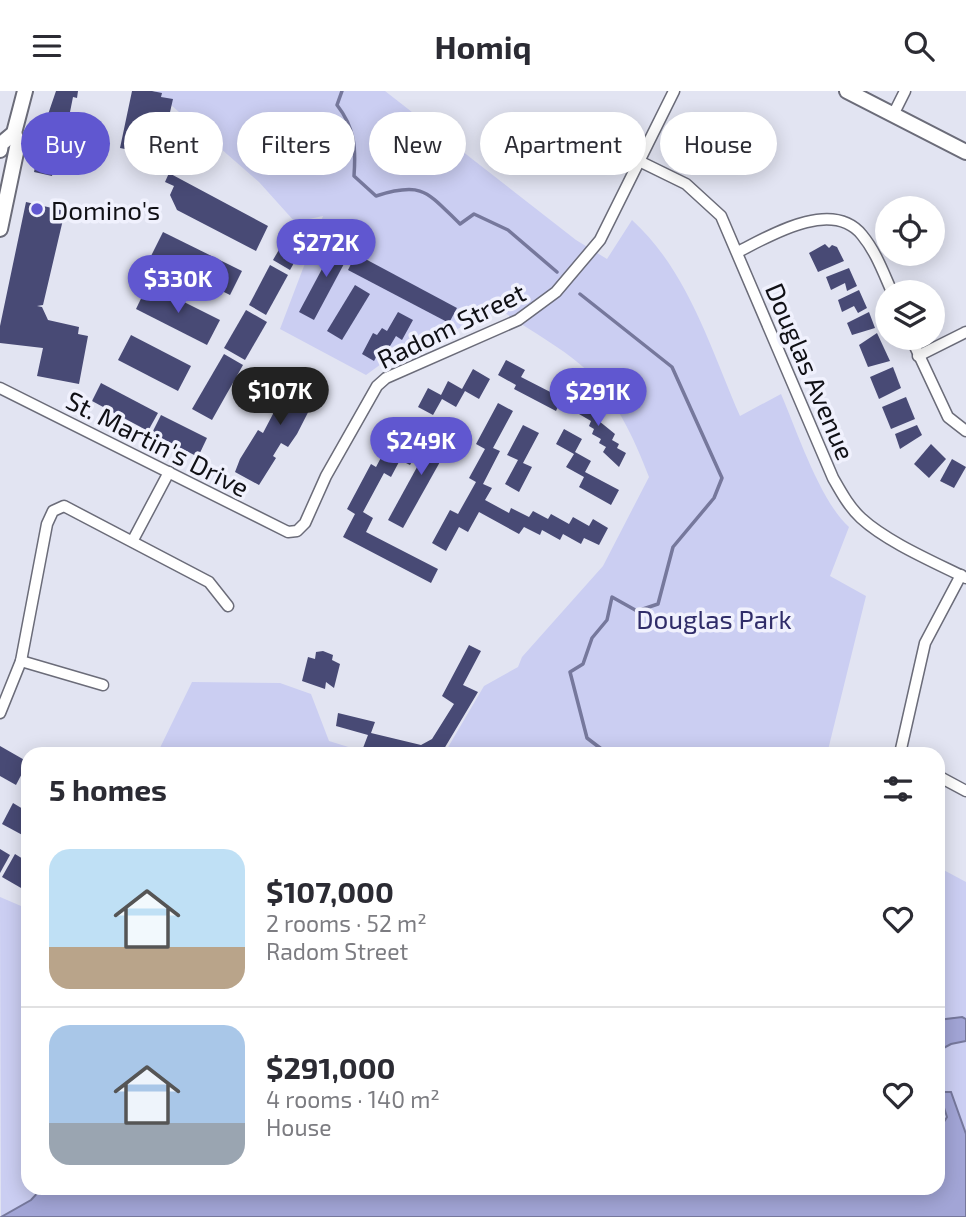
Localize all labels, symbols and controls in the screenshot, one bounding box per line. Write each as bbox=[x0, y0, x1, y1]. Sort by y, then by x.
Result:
icon: menu bbox=[28, 27, 66, 65]
text: Homiq bbox=[434, 27, 532, 65]
icon: search bbox=[900, 27, 938, 65]
chip: Buy bbox=[21, 112, 110, 175]
chip: Rent bbox=[124, 112, 223, 175]
chip: Filters bbox=[237, 112, 355, 175]
chip: New bbox=[369, 112, 466, 175]
chip: Apartment bbox=[480, 112, 646, 175]
chip: House bbox=[660, 112, 777, 175]
place label: Domino's bbox=[51, 194, 160, 225]
map controls bbox=[875, 196, 945, 350]
button: locate bbox=[875, 196, 945, 266]
marker: Domino's bbox=[29, 201, 45, 217]
pin: $272K bbox=[277, 219, 375, 279]
text: $272K bbox=[293, 228, 359, 256]
pin: $330K bbox=[129, 255, 227, 315]
text: $330K bbox=[144, 264, 212, 292]
street label: Radom Street bbox=[372, 276, 530, 374]
street label: Douglas Avenue bbox=[760, 278, 862, 464]
button: layers bbox=[875, 280, 945, 350]
pin: $107K bbox=[231, 367, 329, 427]
pin: $291K bbox=[549, 369, 647, 428]
text: $107K bbox=[248, 376, 312, 404]
text: $291K bbox=[566, 377, 630, 405]
street label: St. Martin's Drive bbox=[61, 384, 255, 502]
pin: $249K bbox=[372, 417, 470, 477]
text: $249K bbox=[386, 426, 456, 454]
park label: Douglas Park bbox=[636, 603, 792, 634]
icon: filters bbox=[879, 770, 917, 808]
text: 5 homes bbox=[49, 771, 167, 807]
text: $107,000 bbox=[266, 873, 394, 909]
icon: home bbox=[105, 877, 189, 961]
icon: heart bbox=[879, 900, 917, 938]
text: 2 rooms · 52 m² bbox=[266, 909, 427, 937]
text: Radom Street bbox=[266, 937, 408, 965]
text: $291,000 bbox=[266, 1049, 396, 1085]
icon: home bbox=[105, 1053, 189, 1137]
icon: heart bbox=[879, 1076, 917, 1114]
text: 4 rooms · 140 m² bbox=[266, 1085, 440, 1113]
text: House bbox=[266, 1113, 332, 1141]

